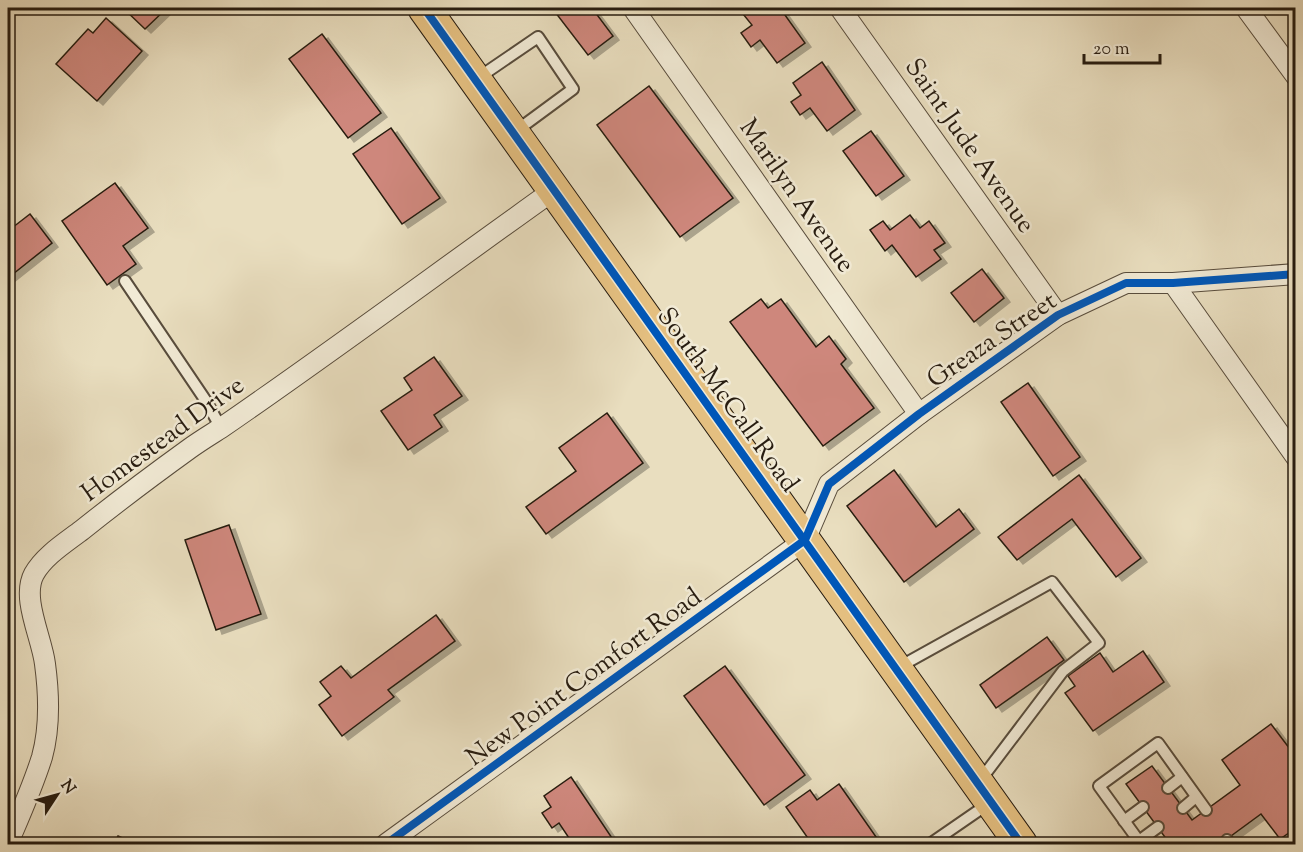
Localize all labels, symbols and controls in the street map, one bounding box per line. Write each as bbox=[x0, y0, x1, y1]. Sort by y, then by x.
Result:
scale bar bbox=[1084, 27, 1160, 65]
text: 20 m bbox=[1093, 37, 1130, 63]
street label: Saint Jude Avenue bbox=[895, 52, 1043, 241]
street label: Marilyn Avenue bbox=[729, 112, 863, 281]
street label: Greaza Street bbox=[920, 284, 1065, 398]
street label: South McCall Road bbox=[647, 300, 807, 501]
street label: Homestead Drive bbox=[74, 368, 253, 512]
street label: New Point Comfort Road bbox=[459, 580, 710, 776]
north arrow bbox=[27, 765, 87, 825]
text: N bbox=[54, 776, 80, 800]

